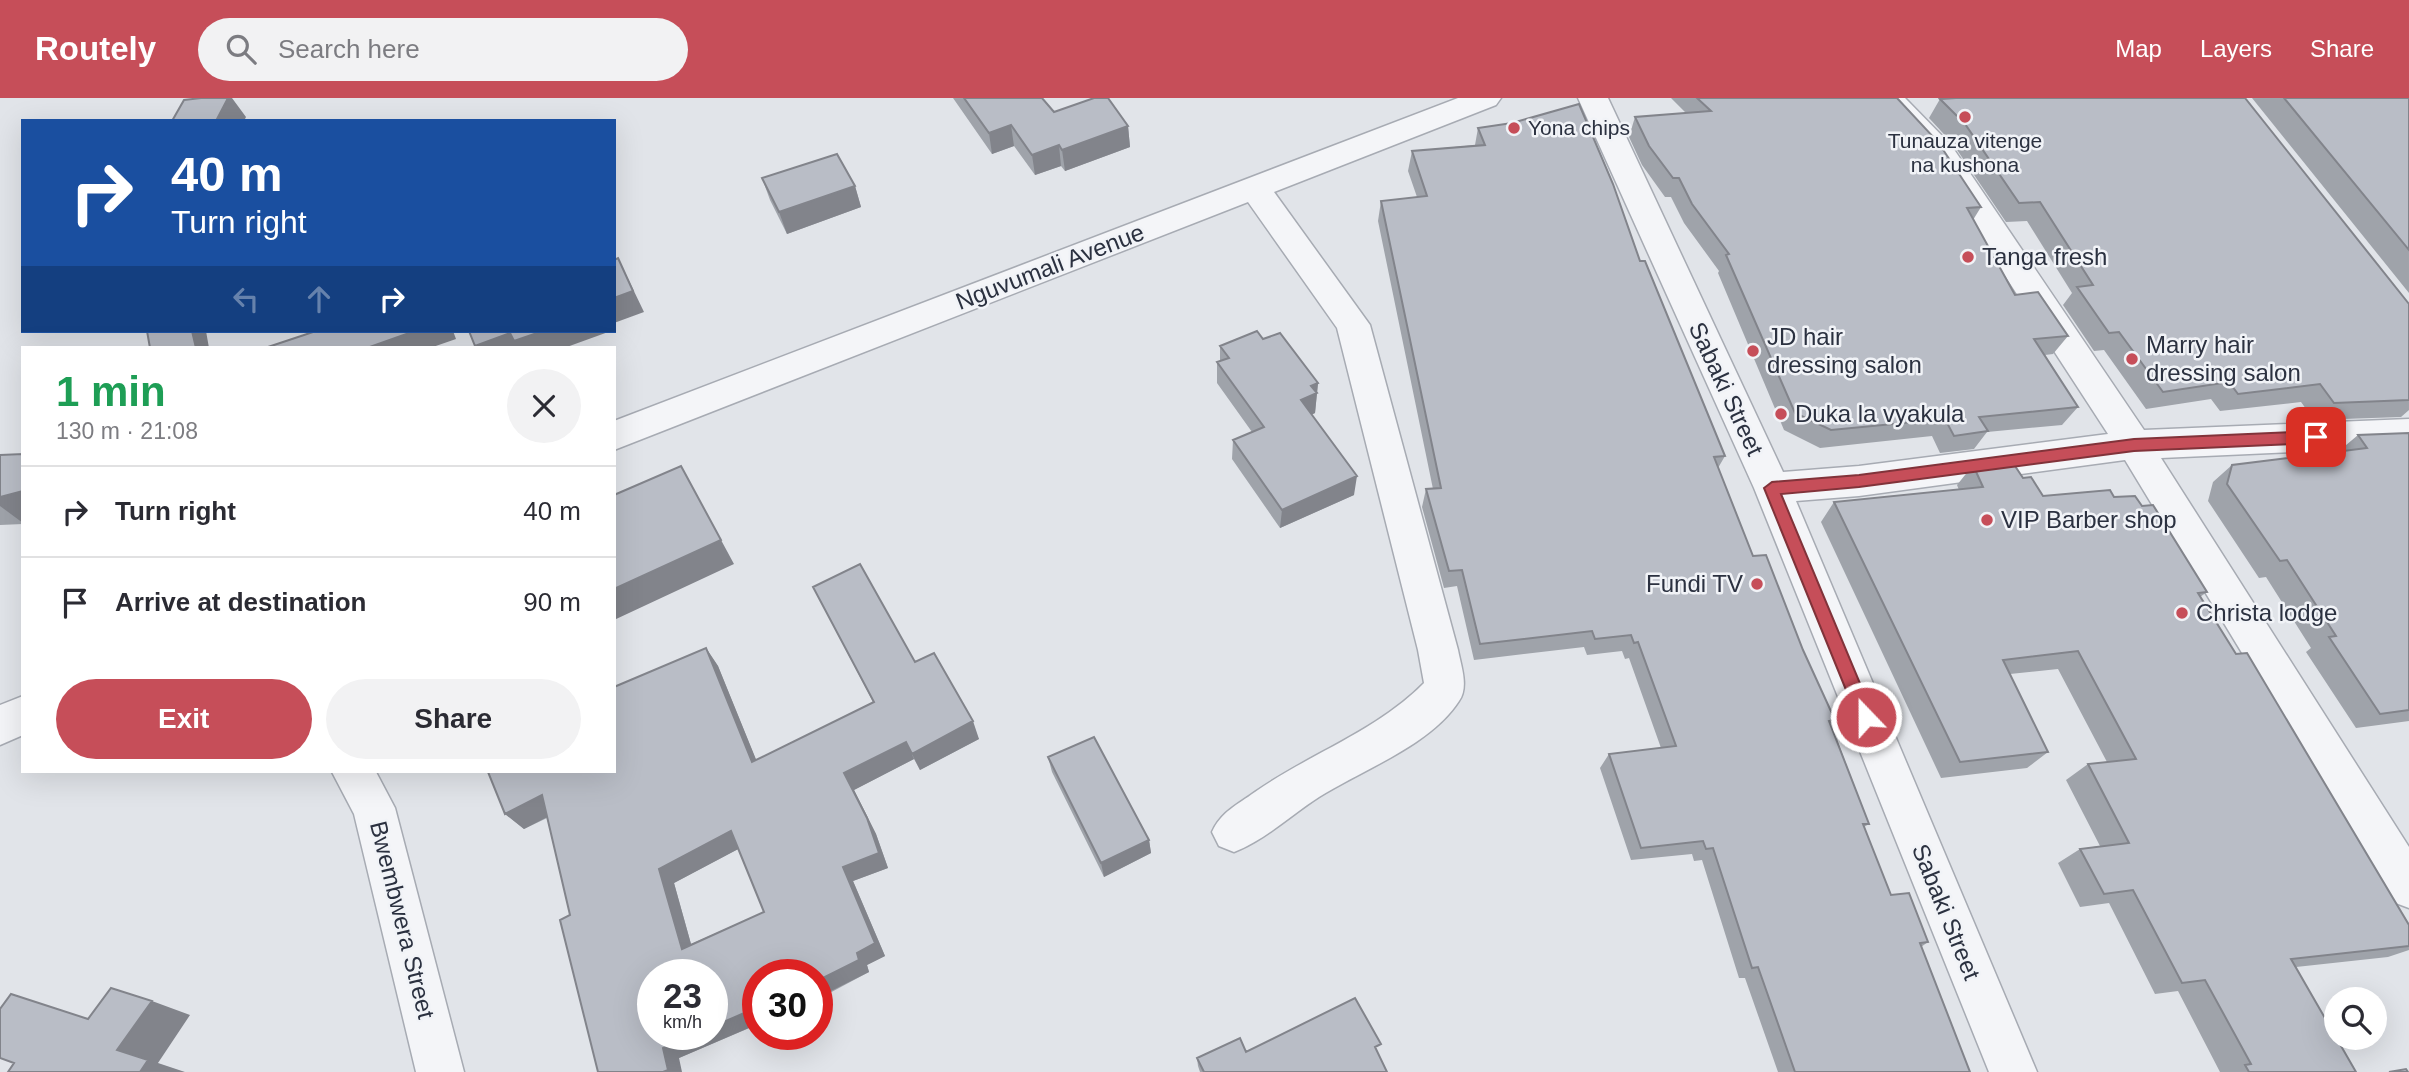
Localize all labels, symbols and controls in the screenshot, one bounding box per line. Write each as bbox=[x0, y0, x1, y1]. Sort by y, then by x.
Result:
search box bbox=[198, 18, 688, 81]
text: Routely bbox=[35, 30, 156, 67]
icon: search bbox=[222, 30, 260, 68]
text: Search here bbox=[278, 34, 420, 64]
text: Map bbox=[2115, 35, 2162, 62]
text: Layers bbox=[2200, 35, 2272, 62]
text: Share bbox=[2310, 35, 2374, 62]
marker: Tunauza vitenge na kushona bbox=[1957, 109, 1973, 125]
place label: Yona chips bbox=[1528, 116, 1630, 139]
marker: Yona chips bbox=[1506, 120, 1522, 136]
place label: Tunauza vitenge na kushona bbox=[1888, 129, 2042, 176]
icon: right bbox=[56, 147, 147, 238]
text: 40 m bbox=[171, 147, 283, 201]
text: Turn right bbox=[171, 204, 307, 240]
street label: Nguvumali Avenue bbox=[952, 218, 1148, 315]
place label: Tanga fresh bbox=[1982, 243, 2107, 270]
marker: Tanga fresh bbox=[1960, 249, 1976, 265]
icon: left bbox=[227, 280, 265, 318]
icon: ahead bbox=[300, 280, 338, 318]
icon: right bbox=[373, 280, 411, 318]
street label: Sabaki Street bbox=[1684, 318, 1769, 460]
place label: JD hair dressing salon bbox=[1767, 323, 1922, 378]
place label: Marry hair dressing salon bbox=[2146, 331, 2301, 386]
marker: JD hair dressing salon bbox=[1745, 343, 1761, 359]
marker: Marry hair dressing salon bbox=[2124, 351, 2140, 367]
text: 1 min bbox=[56, 368, 166, 415]
button: close bbox=[507, 369, 581, 443]
place label: Duka la vyakula bbox=[1795, 400, 1965, 427]
marker: Duka la vyakula bbox=[1773, 406, 1789, 422]
pin bbox=[2286, 407, 2346, 467]
text: 130 m · 21:08 bbox=[56, 418, 198, 444]
icon: arrive bbox=[2297, 418, 2335, 456]
icon: right bbox=[56, 493, 94, 531]
text: Turn right bbox=[115, 496, 236, 526]
text: 40 m bbox=[523, 496, 581, 526]
place label: VIP Barber shop bbox=[2001, 506, 2177, 533]
marker: VIP Barber shop bbox=[1979, 512, 1995, 528]
place label: Fundi TV bbox=[1646, 570, 1743, 597]
marker: Fundi TV bbox=[1749, 576, 1765, 592]
icon: arrive bbox=[56, 584, 94, 622]
text: Arrive at destination bbox=[115, 587, 366, 617]
text: 90 m bbox=[523, 587, 581, 617]
place label: Christa lodge bbox=[2196, 599, 2337, 626]
marker: Christa lodge bbox=[2174, 605, 2190, 621]
button: Exit bbox=[56, 679, 312, 759]
button: Share bbox=[326, 679, 581, 759]
position arrow bbox=[1829, 680, 1903, 754]
street label: Bwembwera Street bbox=[365, 818, 440, 1022]
street label: Sabaki Street bbox=[1907, 840, 1986, 984]
speed limit sign: 30 bbox=[742, 959, 833, 1050]
text: 23 bbox=[663, 976, 702, 1015]
map controls bbox=[2324, 987, 2387, 1050]
button: search bbox=[2324, 987, 2387, 1050]
text: km/h bbox=[663, 1012, 702, 1032]

